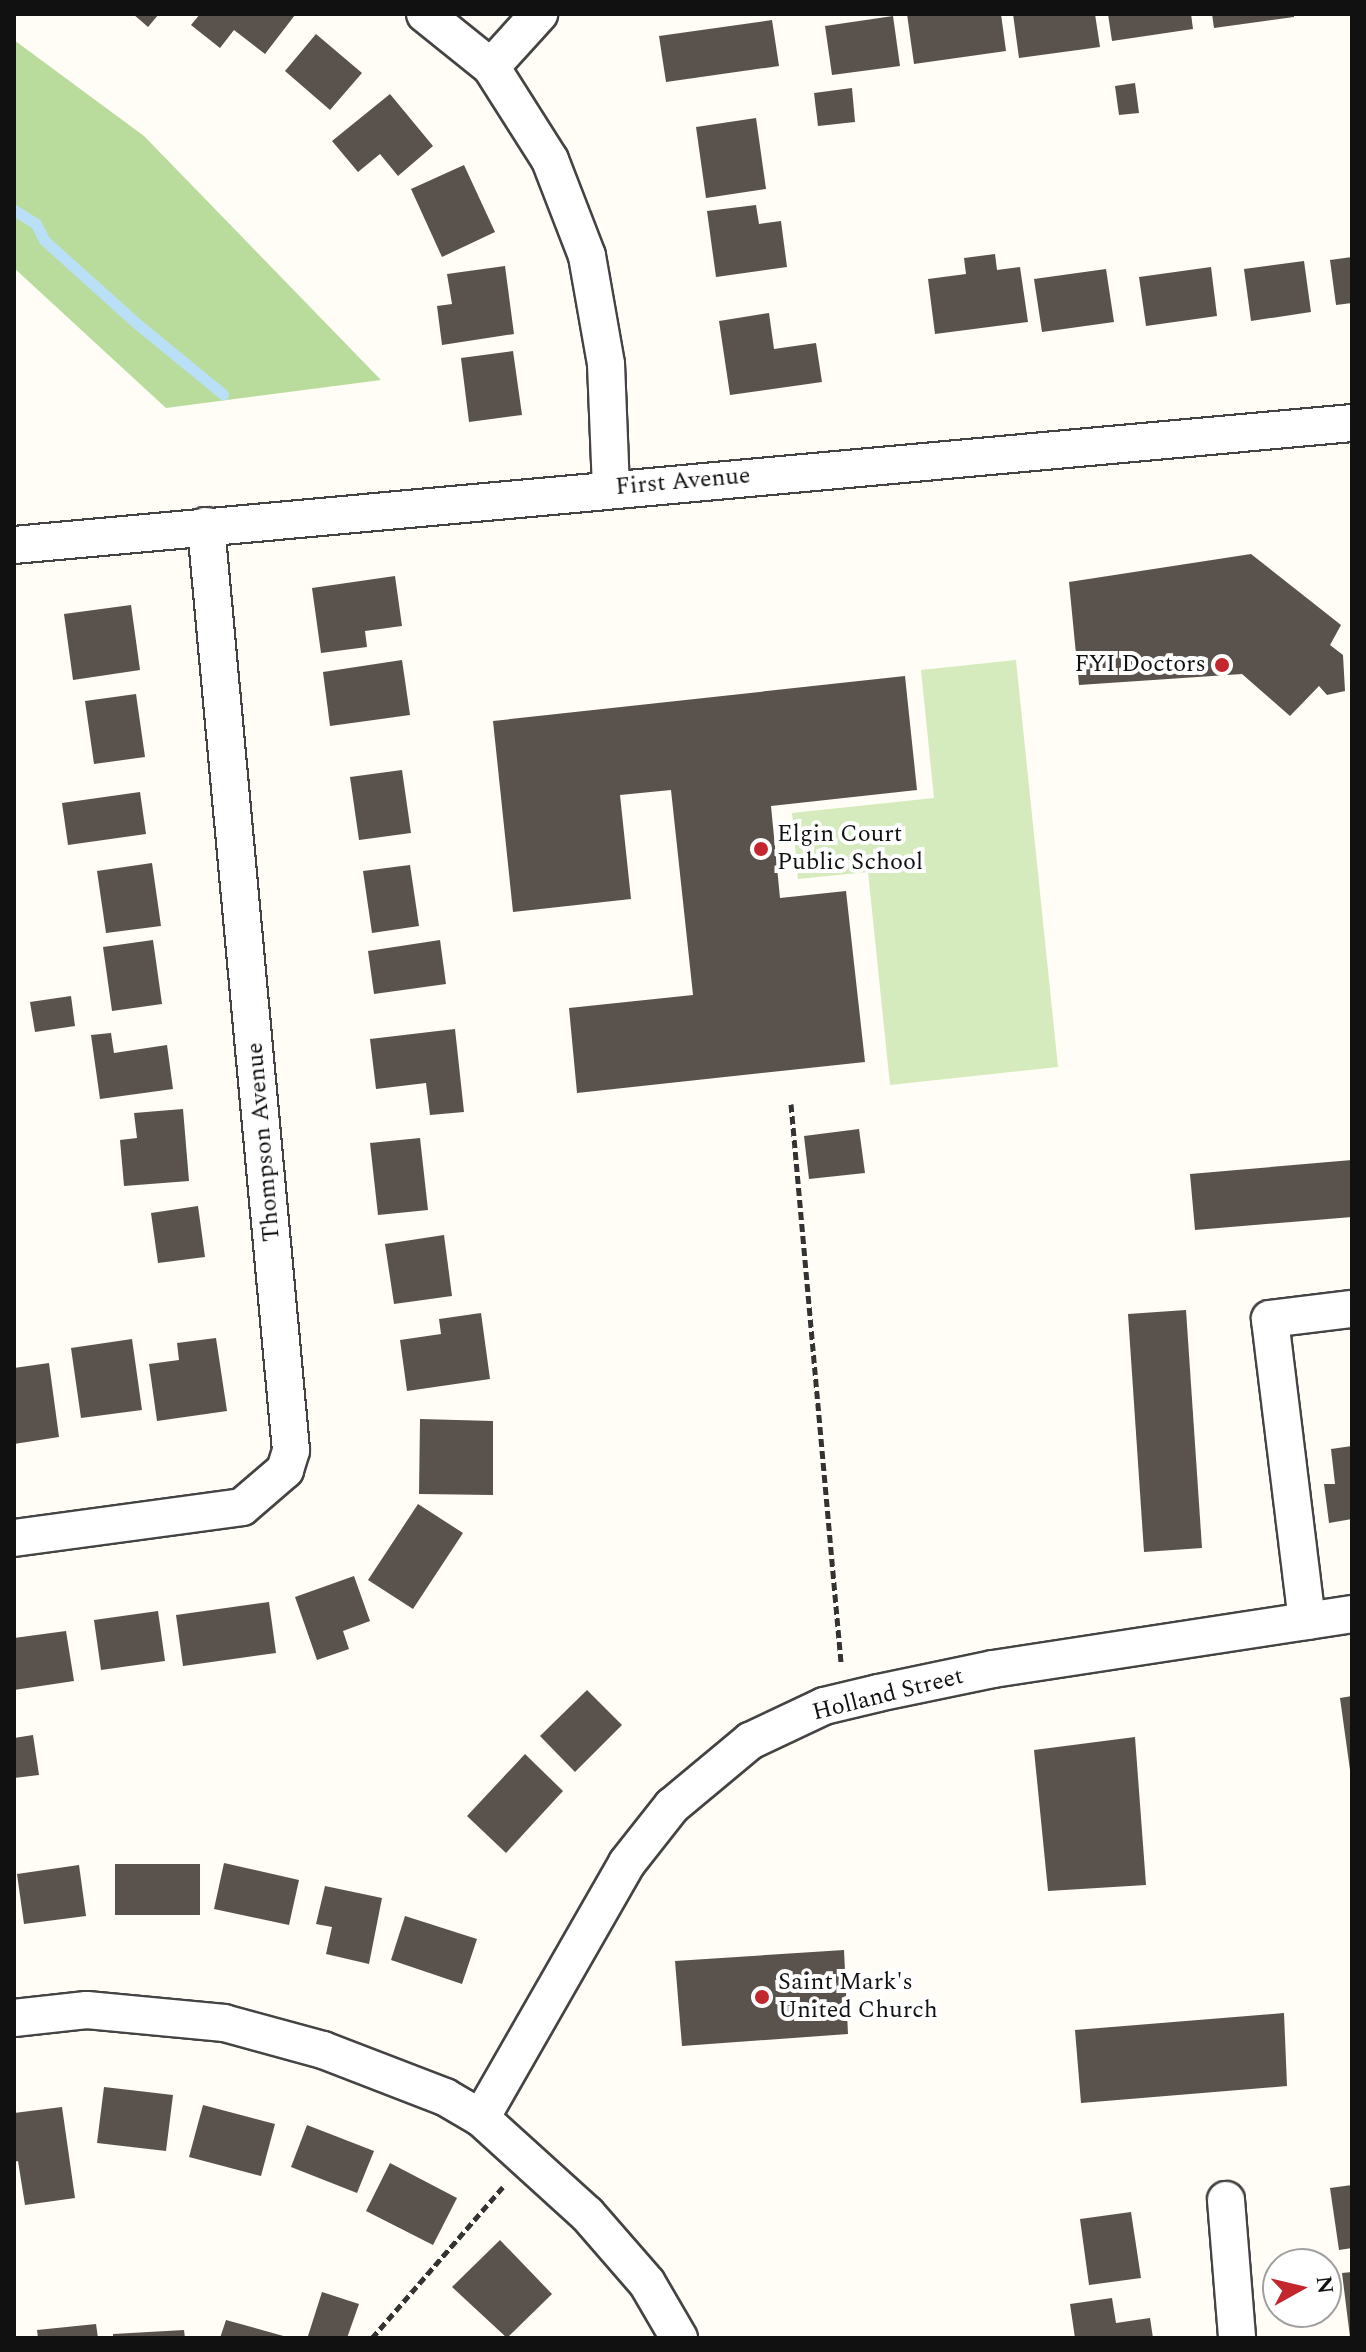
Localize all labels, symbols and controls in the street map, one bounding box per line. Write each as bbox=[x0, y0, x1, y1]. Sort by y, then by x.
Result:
street label: First Avenue bbox=[614, 462, 752, 502]
place label: FYI Doctors bbox=[1074, 651, 1206, 679]
marker: FYI Doctors bbox=[1213, 656, 1231, 674]
place label: Elgin Court Public School bbox=[777, 821, 923, 877]
marker: Elgin Court Public School bbox=[752, 840, 770, 858]
street label: Thompson Avenue bbox=[241, 1041, 287, 1243]
street label: Holland Street bbox=[810, 1662, 966, 1728]
place label: Saint Mark's United Church bbox=[778, 1969, 938, 2025]
marker: Saint Mark's United Church bbox=[753, 1988, 771, 2006]
north arrow bbox=[1262, 2248, 1342, 2328]
text: N bbox=[1307, 2274, 1342, 2296]

